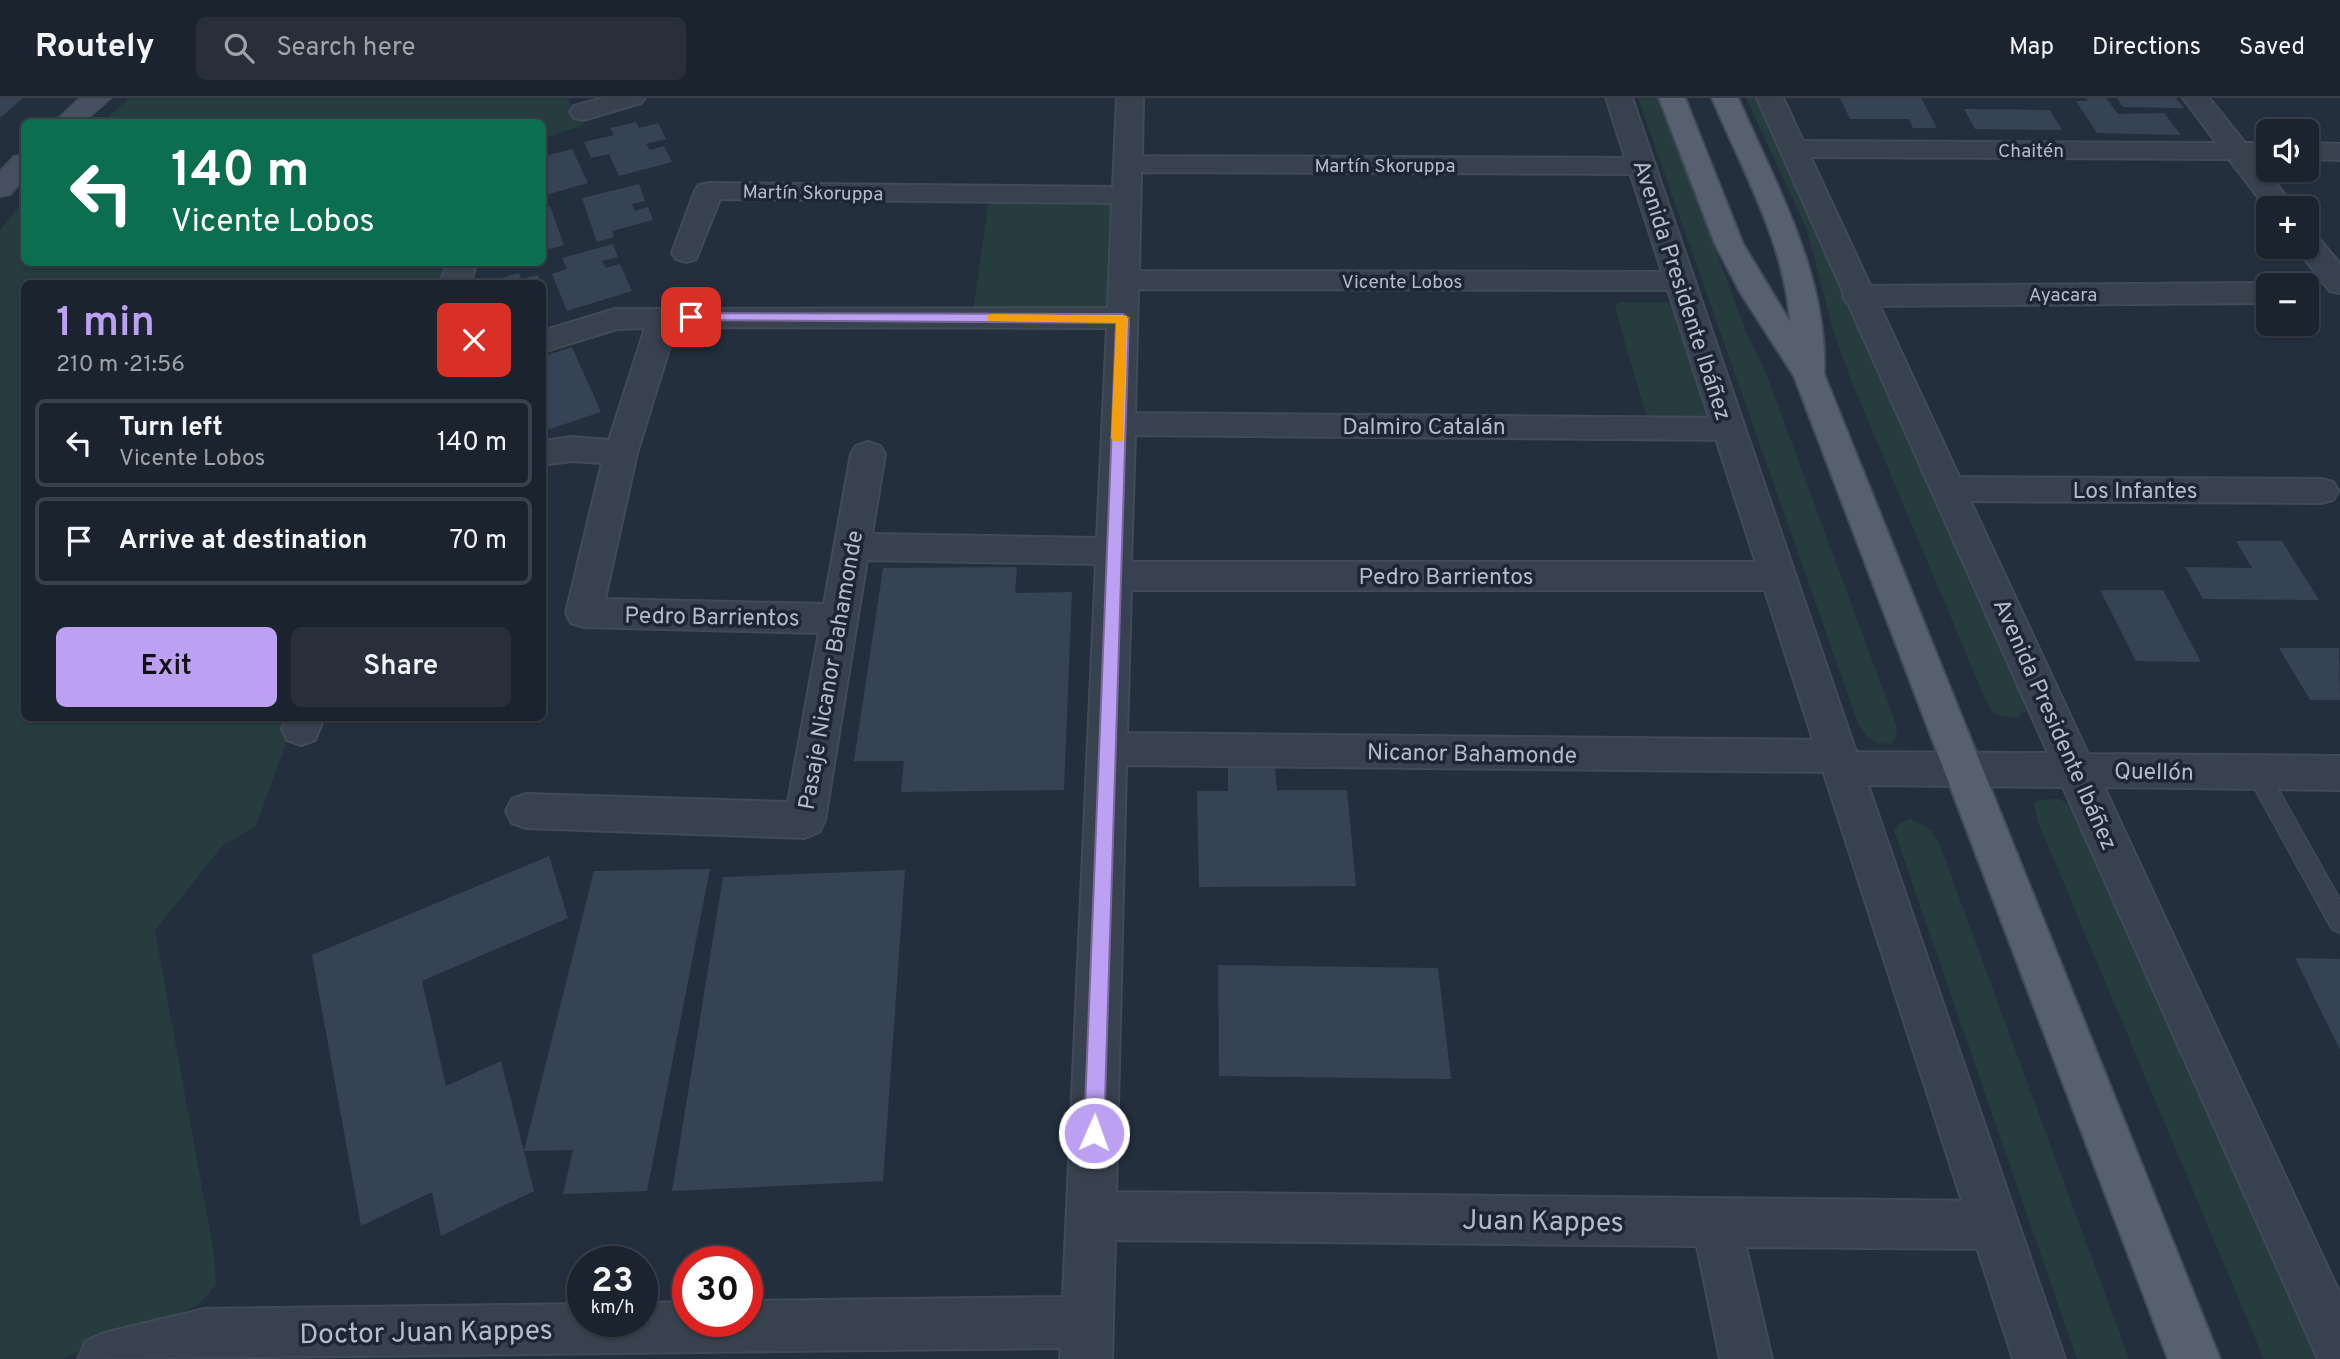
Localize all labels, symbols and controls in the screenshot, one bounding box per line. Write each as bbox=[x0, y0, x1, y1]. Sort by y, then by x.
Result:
search box bbox=[196, 17, 686, 80]
text: Routely bbox=[35, 27, 154, 69]
icon: search bbox=[220, 29, 258, 67]
text: Search here bbox=[276, 32, 415, 65]
text: Map bbox=[2009, 33, 2054, 63]
text: Directions bbox=[2092, 33, 2201, 63]
text: Saved bbox=[2239, 33, 2305, 63]
map controls bbox=[2256, 119, 2319, 336]
button: sound bbox=[2256, 119, 2319, 182]
street label: Chaitén bbox=[1998, 140, 2064, 164]
text: 140 m bbox=[171, 142, 310, 204]
icon: left bbox=[56, 147, 147, 238]
street label: Martín Skoruppa bbox=[1315, 155, 1455, 179]
street label: Avenida Presidente Ibáñez bbox=[1625, 157, 1736, 425]
street label: Martín Skoruppa bbox=[742, 181, 884, 207]
button: + bbox=[2256, 196, 2319, 259]
text: Vicente Lobos bbox=[171, 203, 375, 243]
street label: Vicente Lobos bbox=[1342, 271, 1462, 295]
button: − bbox=[2256, 273, 2319, 336]
street label: Ayacara bbox=[2029, 284, 2097, 308]
pin bbox=[661, 287, 721, 347]
text: 1 min bbox=[56, 298, 155, 351]
icon: arrive bbox=[672, 298, 710, 336]
button: close bbox=[437, 303, 511, 377]
text: 210 m · 21:56 bbox=[56, 351, 185, 380]
text: Turn left bbox=[119, 412, 223, 445]
street label: Dalmiro Catalán bbox=[1342, 414, 1506, 443]
icon: left bbox=[60, 424, 98, 462]
text: 140 m bbox=[437, 427, 507, 460]
text: Vicente Lobos bbox=[119, 445, 265, 474]
street label: Los Infantes bbox=[2072, 478, 2198, 507]
icon: arrive bbox=[60, 522, 98, 560]
text: Arrive at destination bbox=[119, 525, 367, 558]
text: 70 m bbox=[449, 525, 507, 558]
street label: Pasaje Nicanor Bahamonde bbox=[794, 528, 871, 812]
street label: Pedro Barrientos bbox=[1358, 564, 1534, 593]
street label: Avenida Presidente Ibáñez bbox=[1985, 595, 2122, 855]
street label: Pedro Barrientos bbox=[624, 602, 800, 635]
button: Exit bbox=[56, 627, 277, 707]
button: Share bbox=[291, 627, 511, 707]
street label: Nicanor Bahamonde bbox=[1367, 739, 1577, 772]
street label: Quellón bbox=[2114, 758, 2194, 789]
position arrow bbox=[1057, 1096, 1131, 1170]
street label: Juan Kappes bbox=[1462, 1204, 1624, 1242]
speed limit sign: 30 bbox=[672, 1246, 763, 1337]
text: 23 bbox=[591, 1260, 634, 1304]
text: km/h bbox=[591, 1297, 634, 1320]
street label: Doctor Juan Kappes bbox=[299, 1314, 553, 1354]

